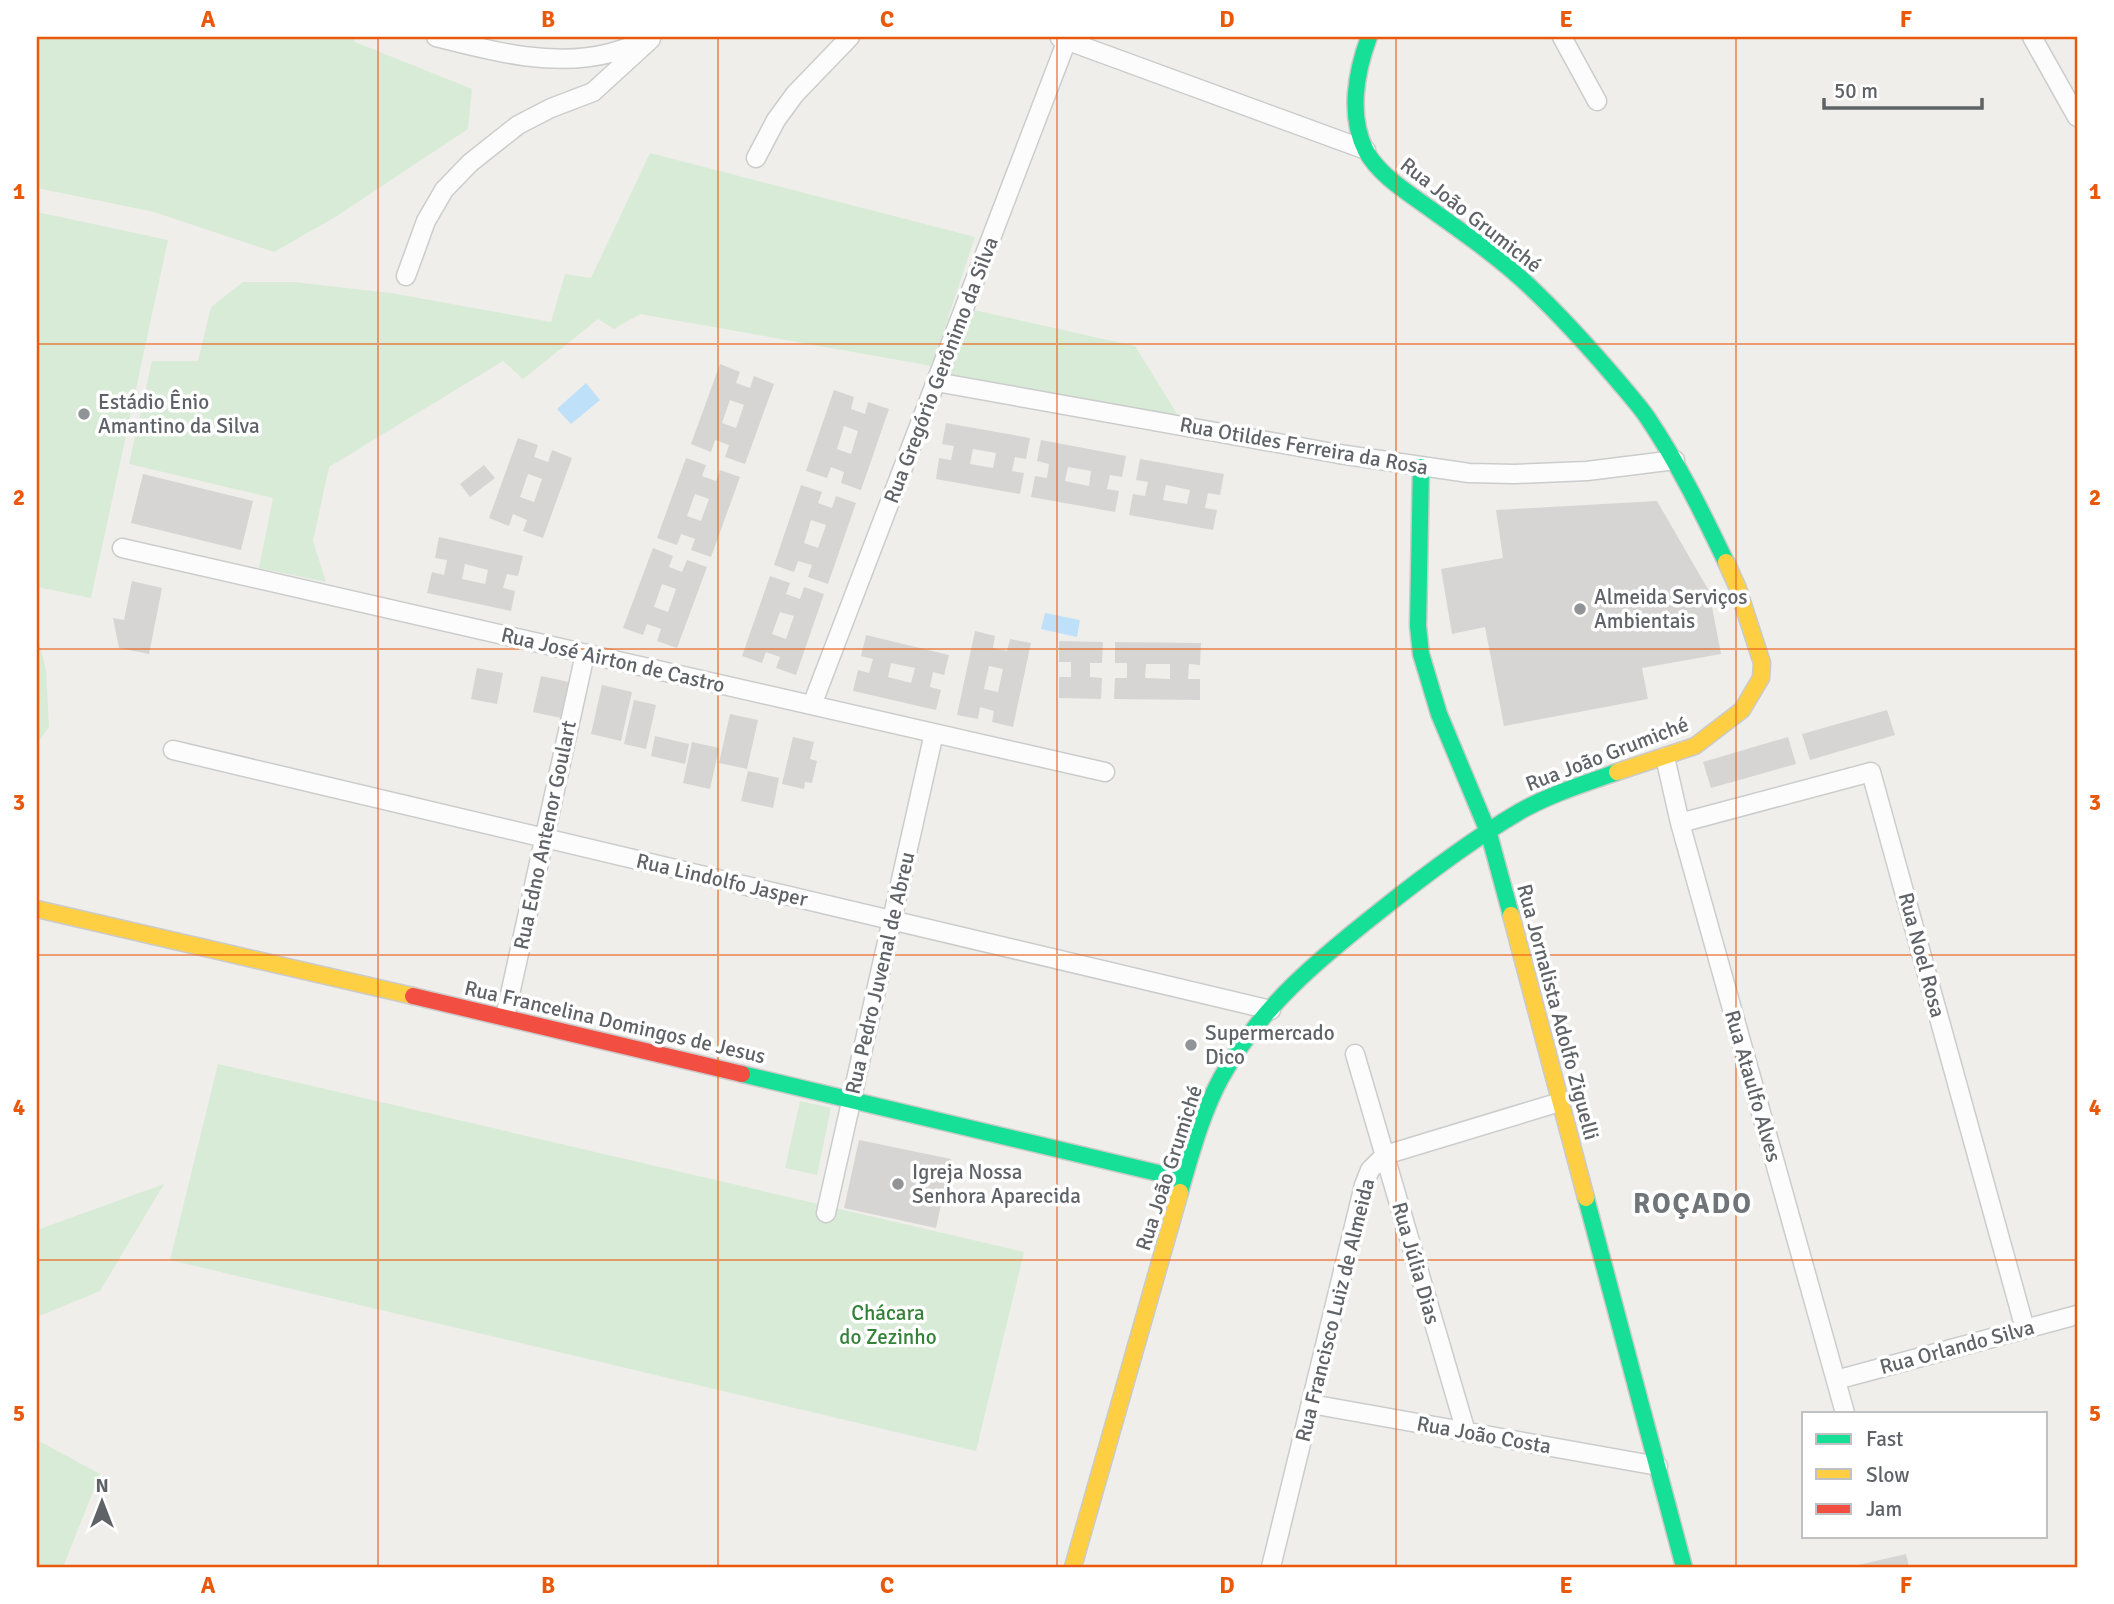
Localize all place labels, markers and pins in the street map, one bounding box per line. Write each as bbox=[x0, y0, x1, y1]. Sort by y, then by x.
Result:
place label: Estádio Ênio Amantino da Silva bbox=[98, 389, 260, 439]
marker: Estádio Ênio Amantino da Silva bbox=[76, 406, 92, 422]
place label: Almeida Serviços Ambientais bbox=[1594, 584, 1748, 634]
marker: Almeida Serviços Ambientais bbox=[1572, 601, 1588, 617]
place label: Supermercado Dico bbox=[1205, 1020, 1335, 1070]
marker: Supermercado Dico bbox=[1183, 1037, 1199, 1053]
place label: Igreja Nossa Senhora Aparecida bbox=[912, 1159, 1081, 1209]
marker: Igreja Nossa Senhora Aparecida bbox=[890, 1176, 906, 1192]

